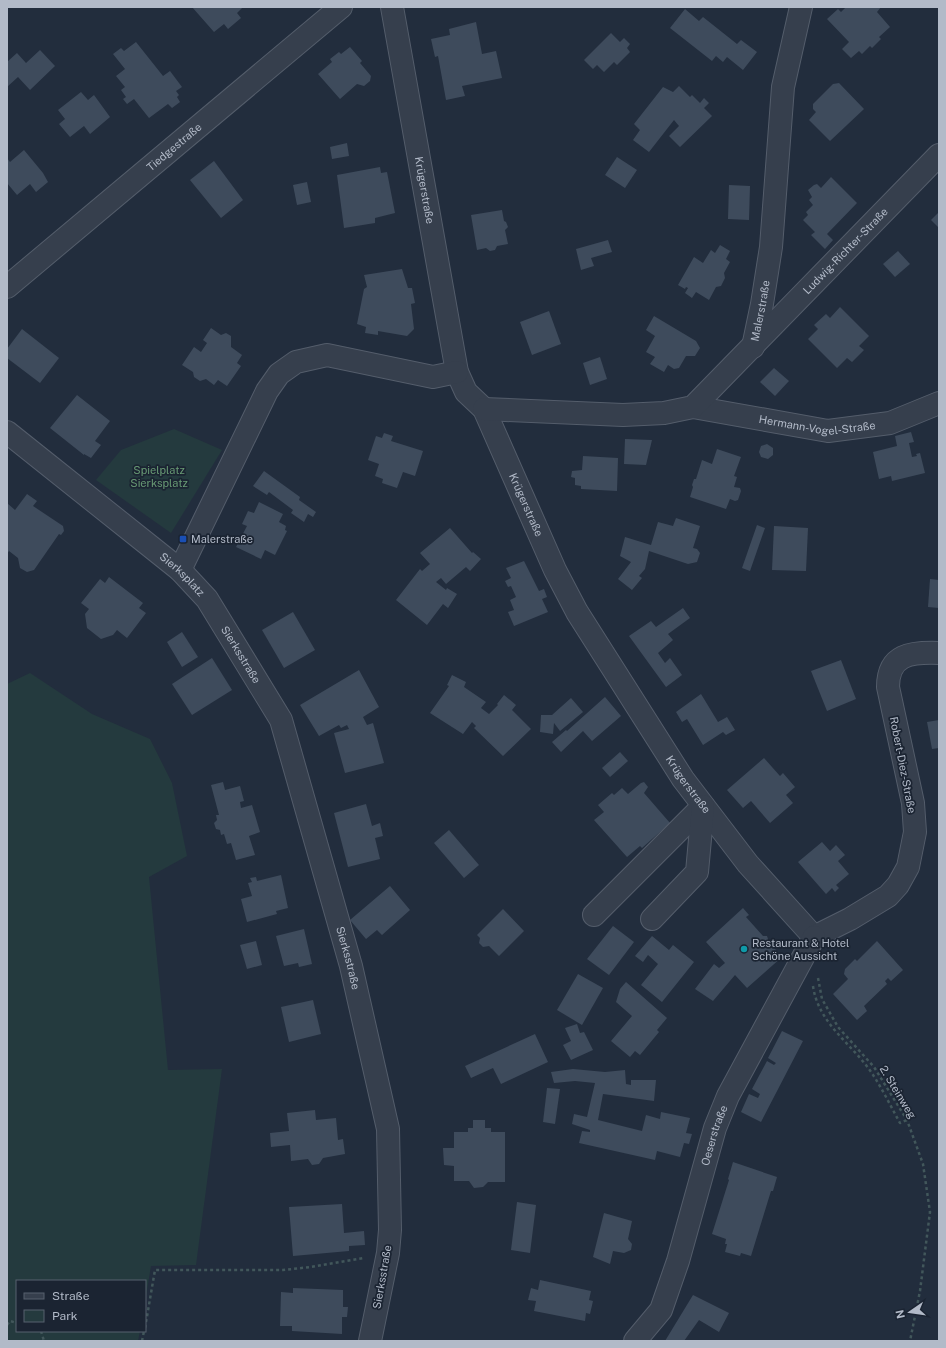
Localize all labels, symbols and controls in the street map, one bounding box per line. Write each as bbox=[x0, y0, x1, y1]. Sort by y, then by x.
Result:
street label: Tiedgestraße bbox=[144, 121, 204, 173]
street label: Krügerstraße bbox=[413, 156, 436, 225]
street label: Ludwig-Richter-Straße bbox=[801, 205, 890, 296]
street label: Malerstraße bbox=[748, 279, 772, 342]
street label: Hermann-Vogel-Straße bbox=[758, 413, 876, 437]
park label: Spielplatz Sierksplatz bbox=[130, 464, 188, 489]
street label: Krügerstraße bbox=[507, 471, 545, 538]
place label: Malerstraße bbox=[191, 533, 253, 545]
marker: Malerstraße bbox=[178, 534, 188, 544]
street label: Sierksplatz bbox=[157, 550, 207, 599]
street label: Sierksstraße bbox=[219, 624, 263, 685]
street label: Robert-Diez-Straße bbox=[888, 716, 918, 814]
street label: Krügerstraße bbox=[664, 753, 713, 816]
street label: Sierksstraße bbox=[334, 925, 362, 991]
place label: Restaurant & Hotel Schöne Aussicht bbox=[752, 937, 849, 962]
marker: Restaurant & Hotel Schöne Aussicht bbox=[739, 944, 749, 954]
street label: 2. Steinweg bbox=[878, 1063, 919, 1121]
street label: Oeserstraße bbox=[699, 1103, 730, 1167]
street label: Sierksstraße bbox=[370, 1244, 394, 1310]
legend bbox=[16, 1280, 146, 1332]
text: Straße bbox=[52, 1289, 90, 1303]
north arrow bbox=[890, 1292, 930, 1332]
text: Park bbox=[52, 1309, 78, 1323]
text: N bbox=[893, 1309, 907, 1320]

